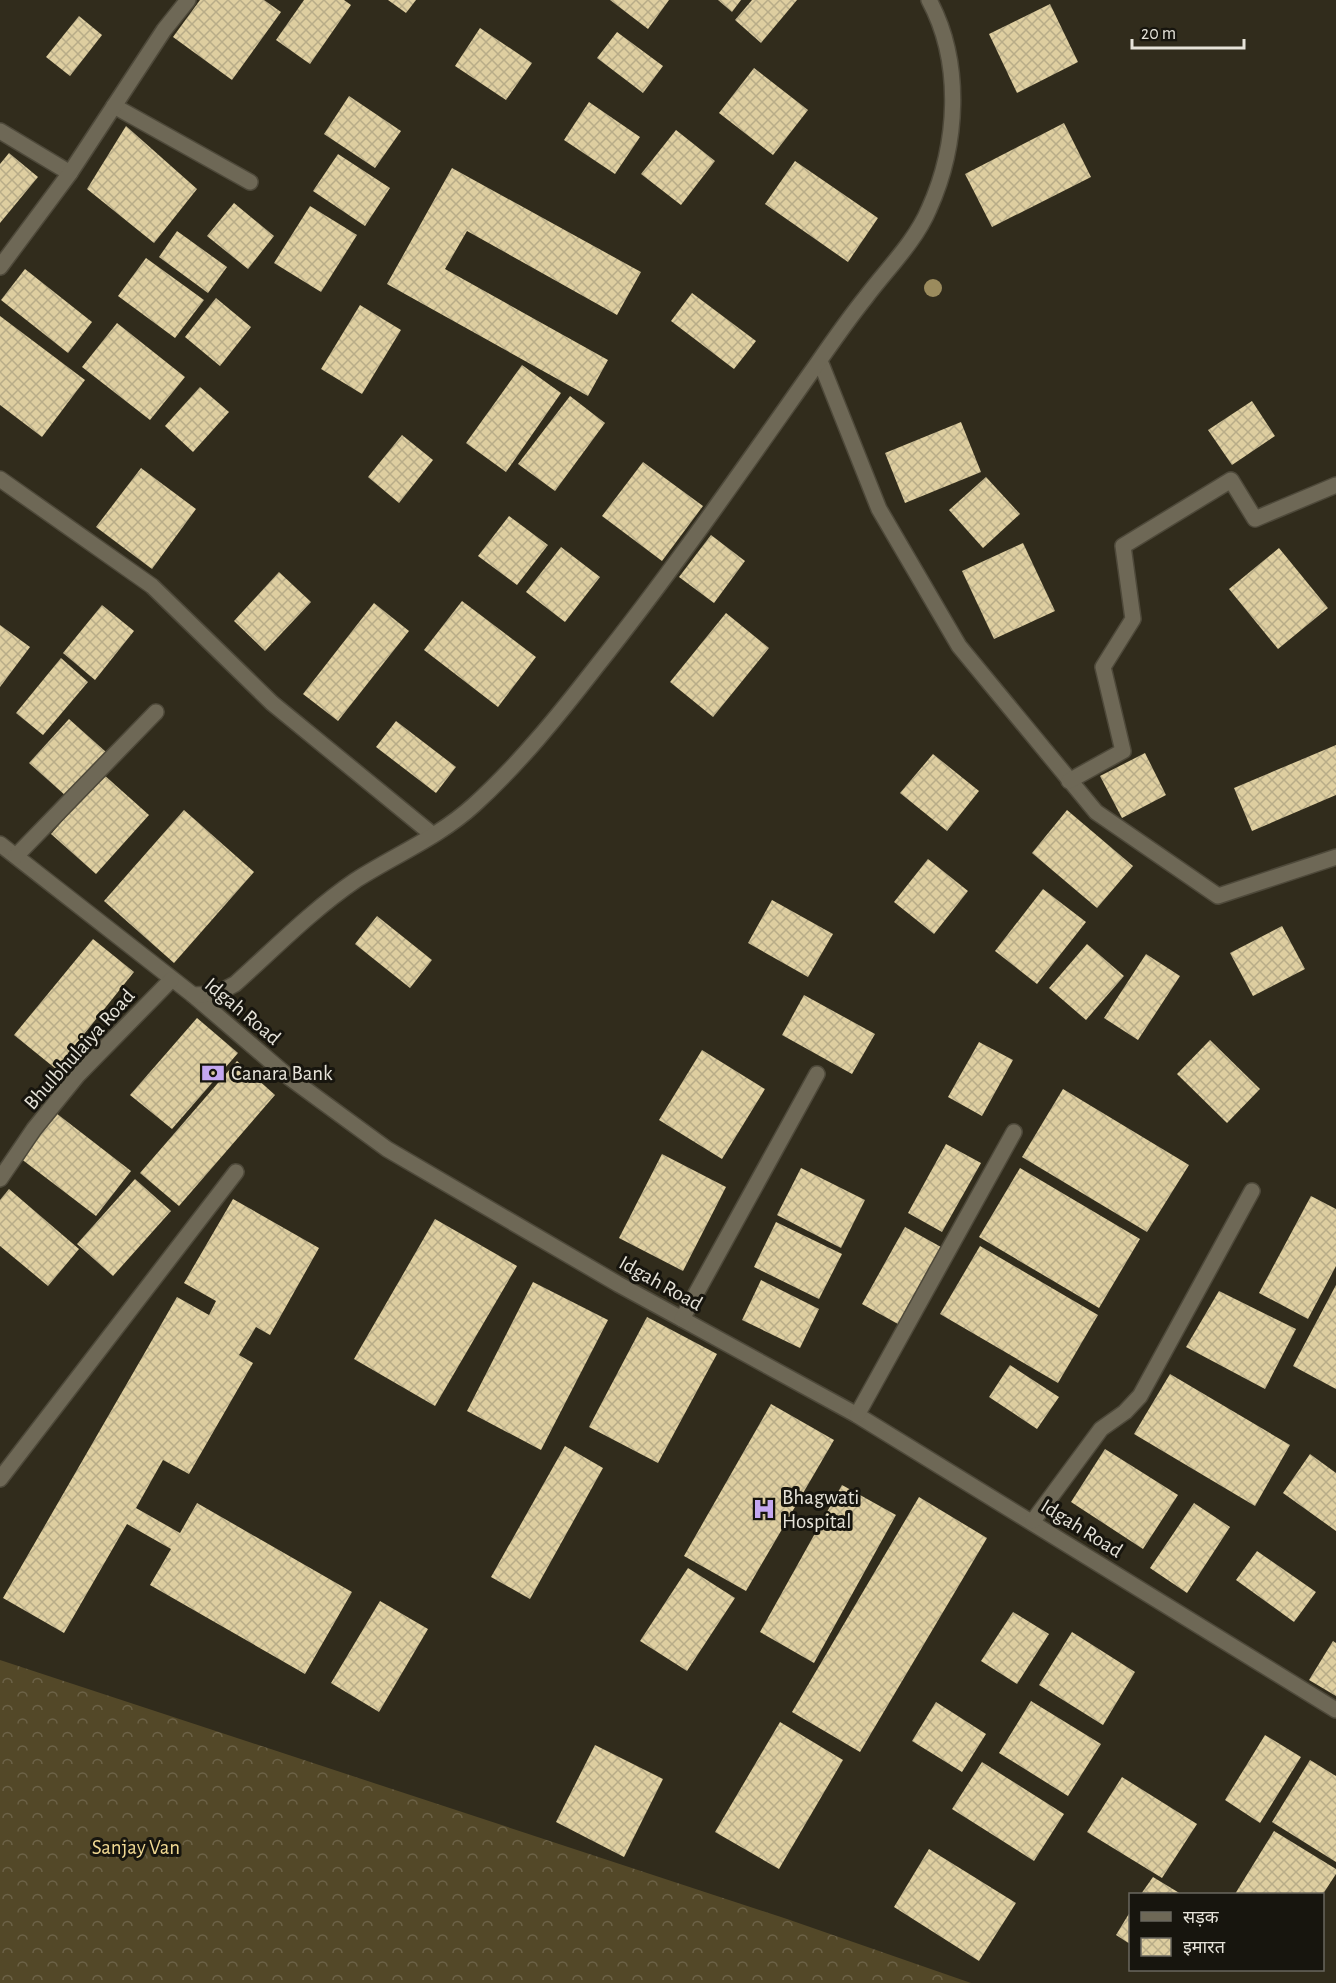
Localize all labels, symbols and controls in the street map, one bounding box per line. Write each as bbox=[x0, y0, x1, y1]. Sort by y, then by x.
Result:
scale bar bbox=[1132, 12, 1244, 50]
text: 20 m bbox=[1141, 25, 1176, 43]
street label: Idgah Road bbox=[201, 974, 285, 1049]
street label: Bhulbhulaiya Road bbox=[20, 985, 139, 1114]
bank icon: Canara Bank bbox=[200, 1060, 226, 1086]
place label: Canara Bank bbox=[231, 1063, 333, 1084]
street label: Idgah Road bbox=[615, 1252, 706, 1315]
place label: Bhagwati Hospital bbox=[782, 1487, 859, 1532]
street label: Idgah Road bbox=[1037, 1495, 1126, 1562]
hospital icon: Bhagwati Hospital bbox=[751, 1496, 777, 1522]
park label: Sanjay Van bbox=[92, 1837, 180, 1858]
legend bbox=[1129, 1893, 1324, 1971]
text: सड़क bbox=[1183, 1909, 1220, 1927]
text: इमारत bbox=[1183, 1939, 1226, 1957]

